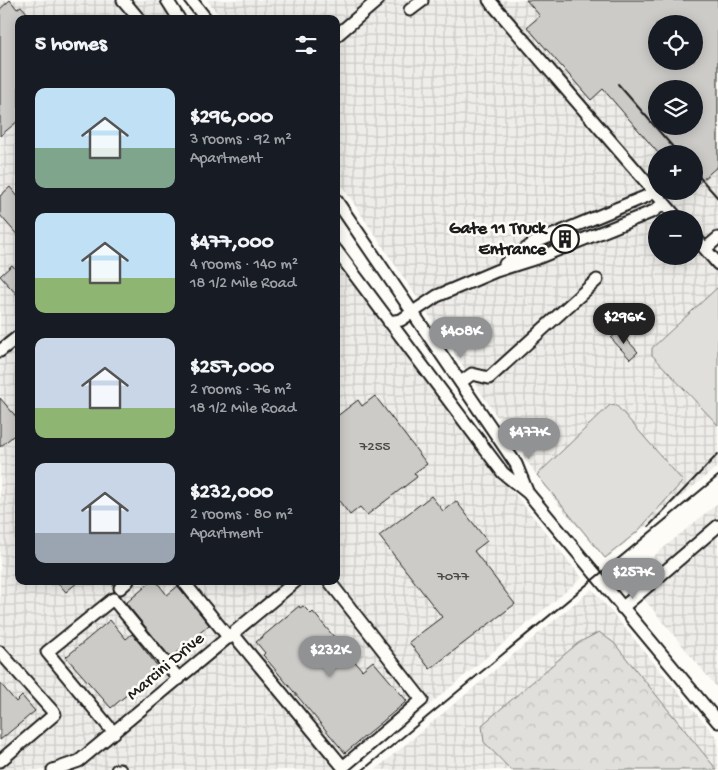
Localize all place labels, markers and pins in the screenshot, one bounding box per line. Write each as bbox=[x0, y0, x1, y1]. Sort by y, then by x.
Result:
place label: Gate 11 Truck Entrance bbox=[449, 219, 548, 261]
building icon: Gate 11 Truck Entrance bbox=[550, 224, 580, 254]
pin: $296K bbox=[589, 302, 659, 345]
pin: $408K bbox=[426, 316, 496, 359]
pin: $477K bbox=[494, 418, 564, 460]
pin: $257K bbox=[598, 558, 668, 600]
pin: $232K bbox=[295, 636, 365, 678]

